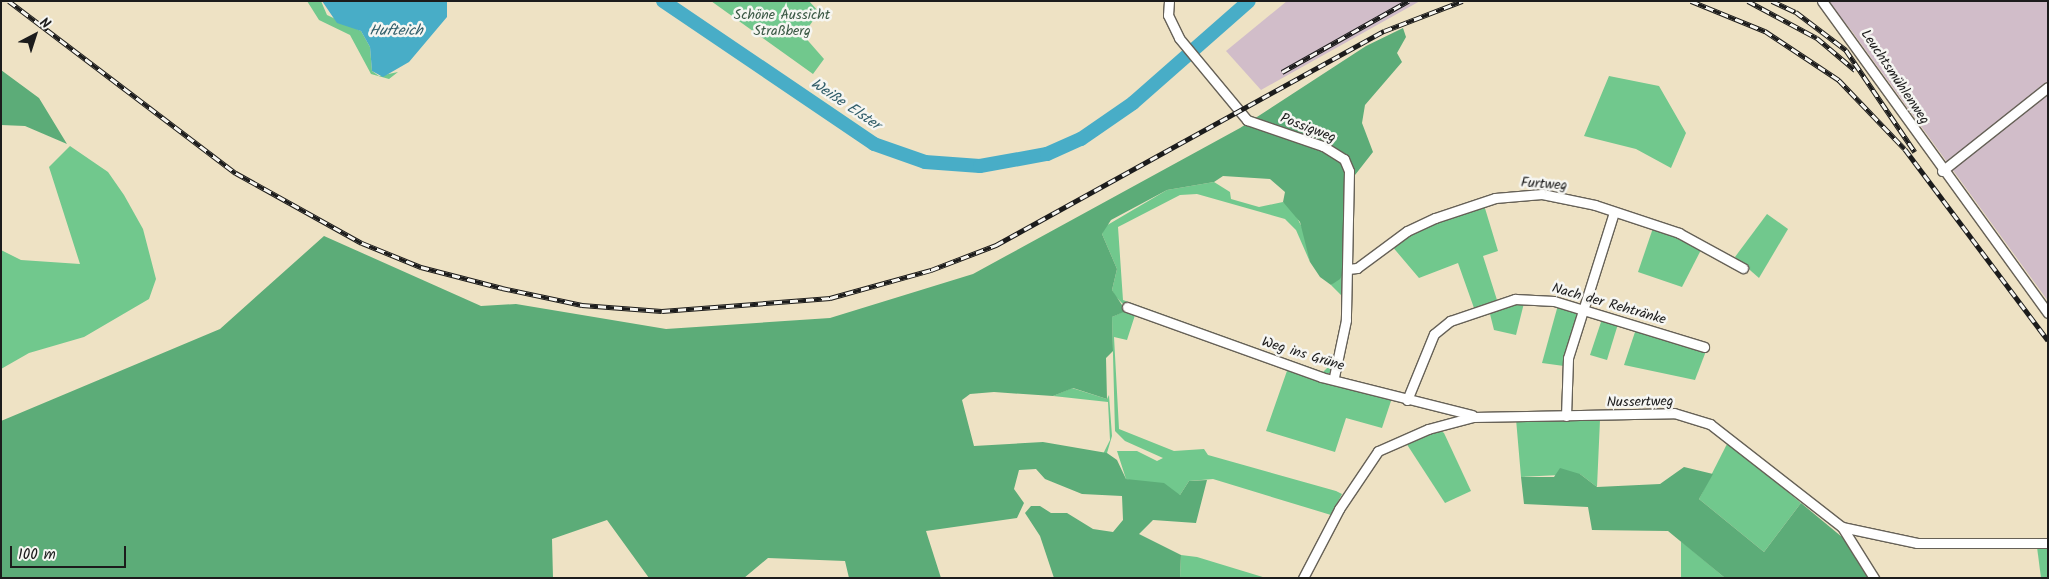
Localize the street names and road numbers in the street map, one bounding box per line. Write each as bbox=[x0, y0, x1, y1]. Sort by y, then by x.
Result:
street label: Leuchtsmühlenweg bbox=[1857, 26, 1933, 128]
street label: Possigweg bbox=[1278, 110, 1338, 146]
street label: Furtweg bbox=[1520, 174, 1568, 194]
street label: Nach der Rehtränke bbox=[1550, 280, 1668, 328]
street label: Weg ins Grüne bbox=[1260, 333, 1346, 375]
street label: Nussertweg bbox=[1606, 393, 1674, 411]

